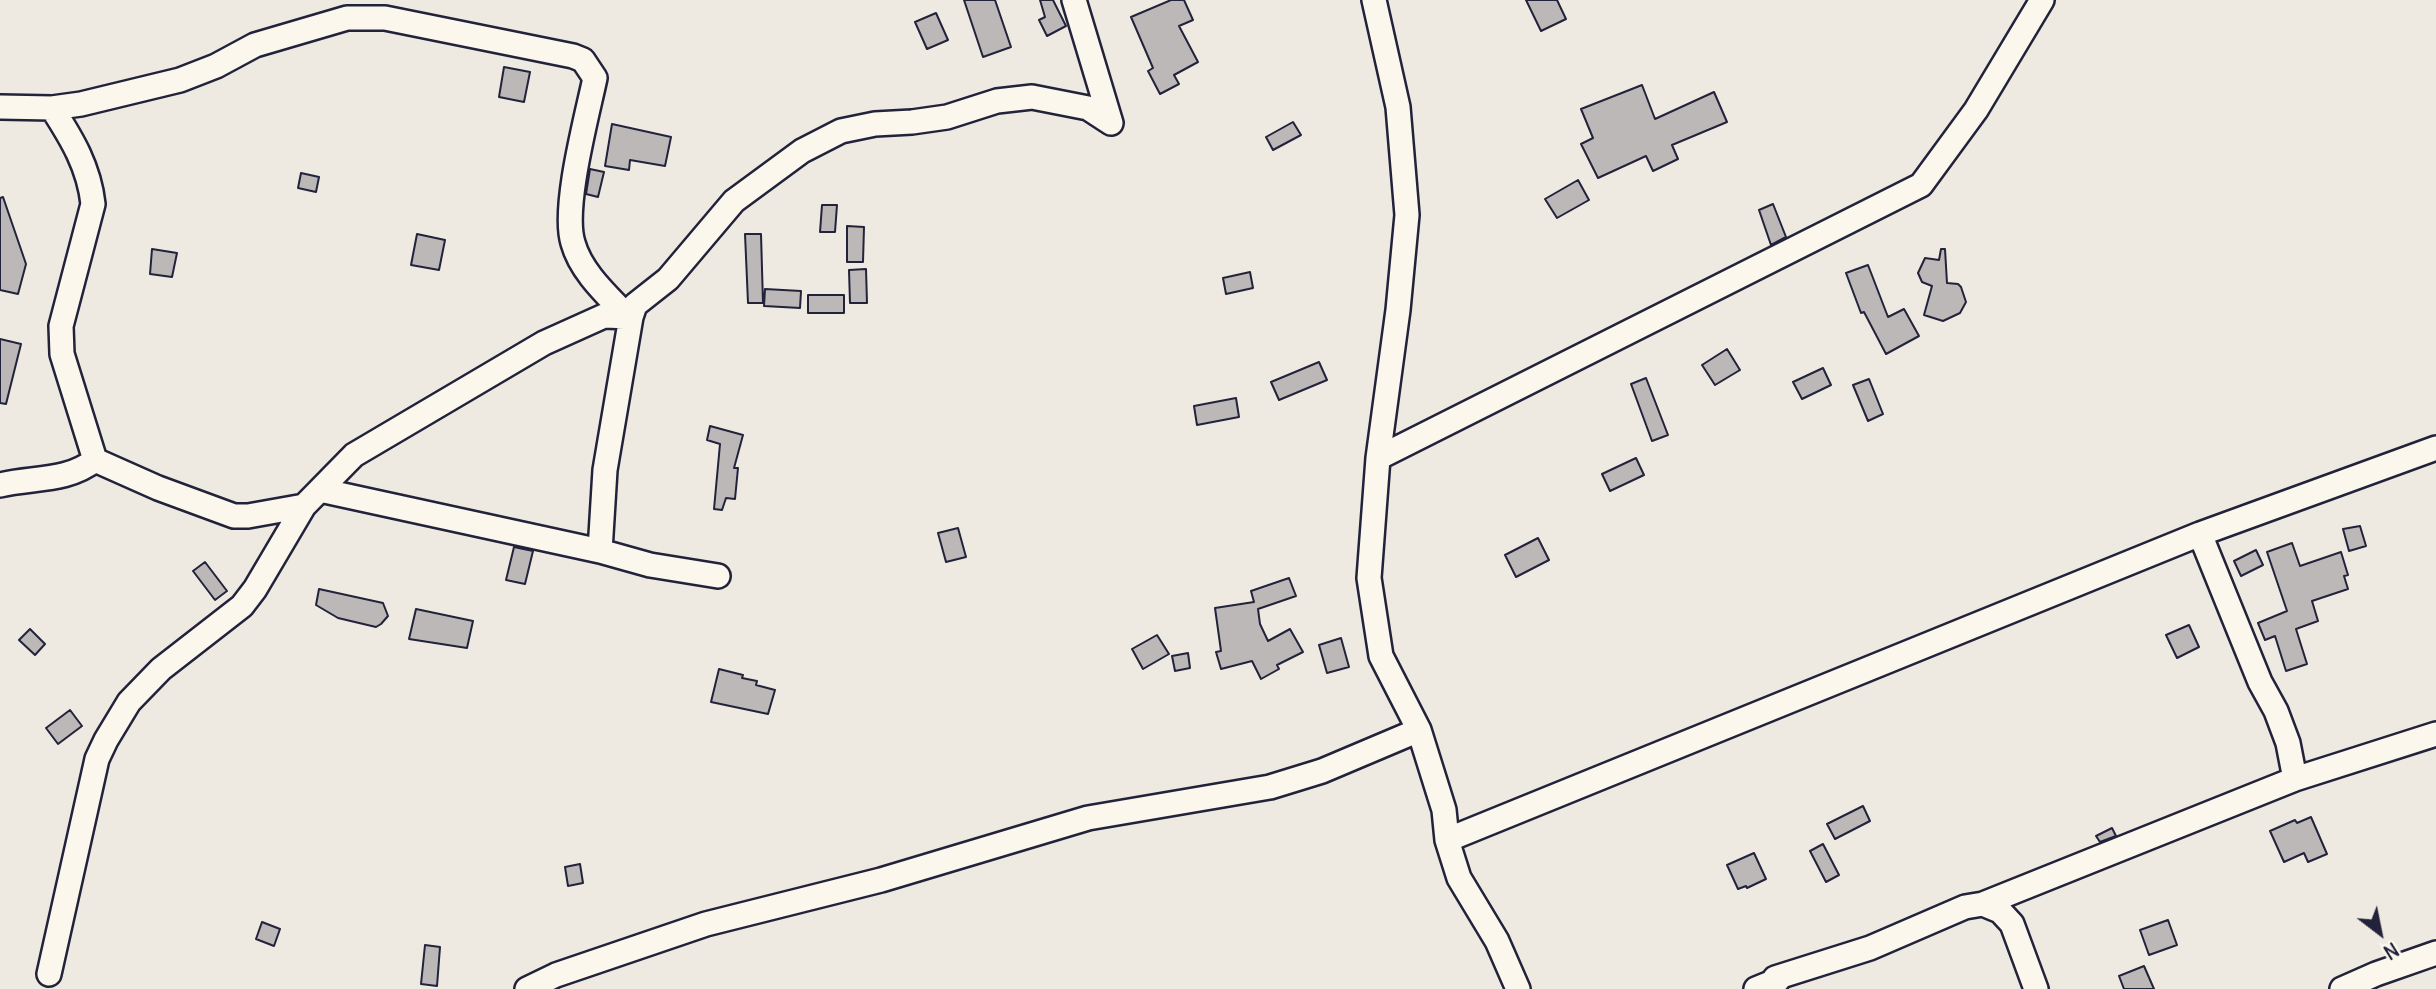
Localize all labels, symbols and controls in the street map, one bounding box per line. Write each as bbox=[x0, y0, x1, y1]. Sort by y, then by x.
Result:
north arrow bbox=[2345, 898, 2415, 968]
text: N bbox=[2379, 937, 2403, 964]

